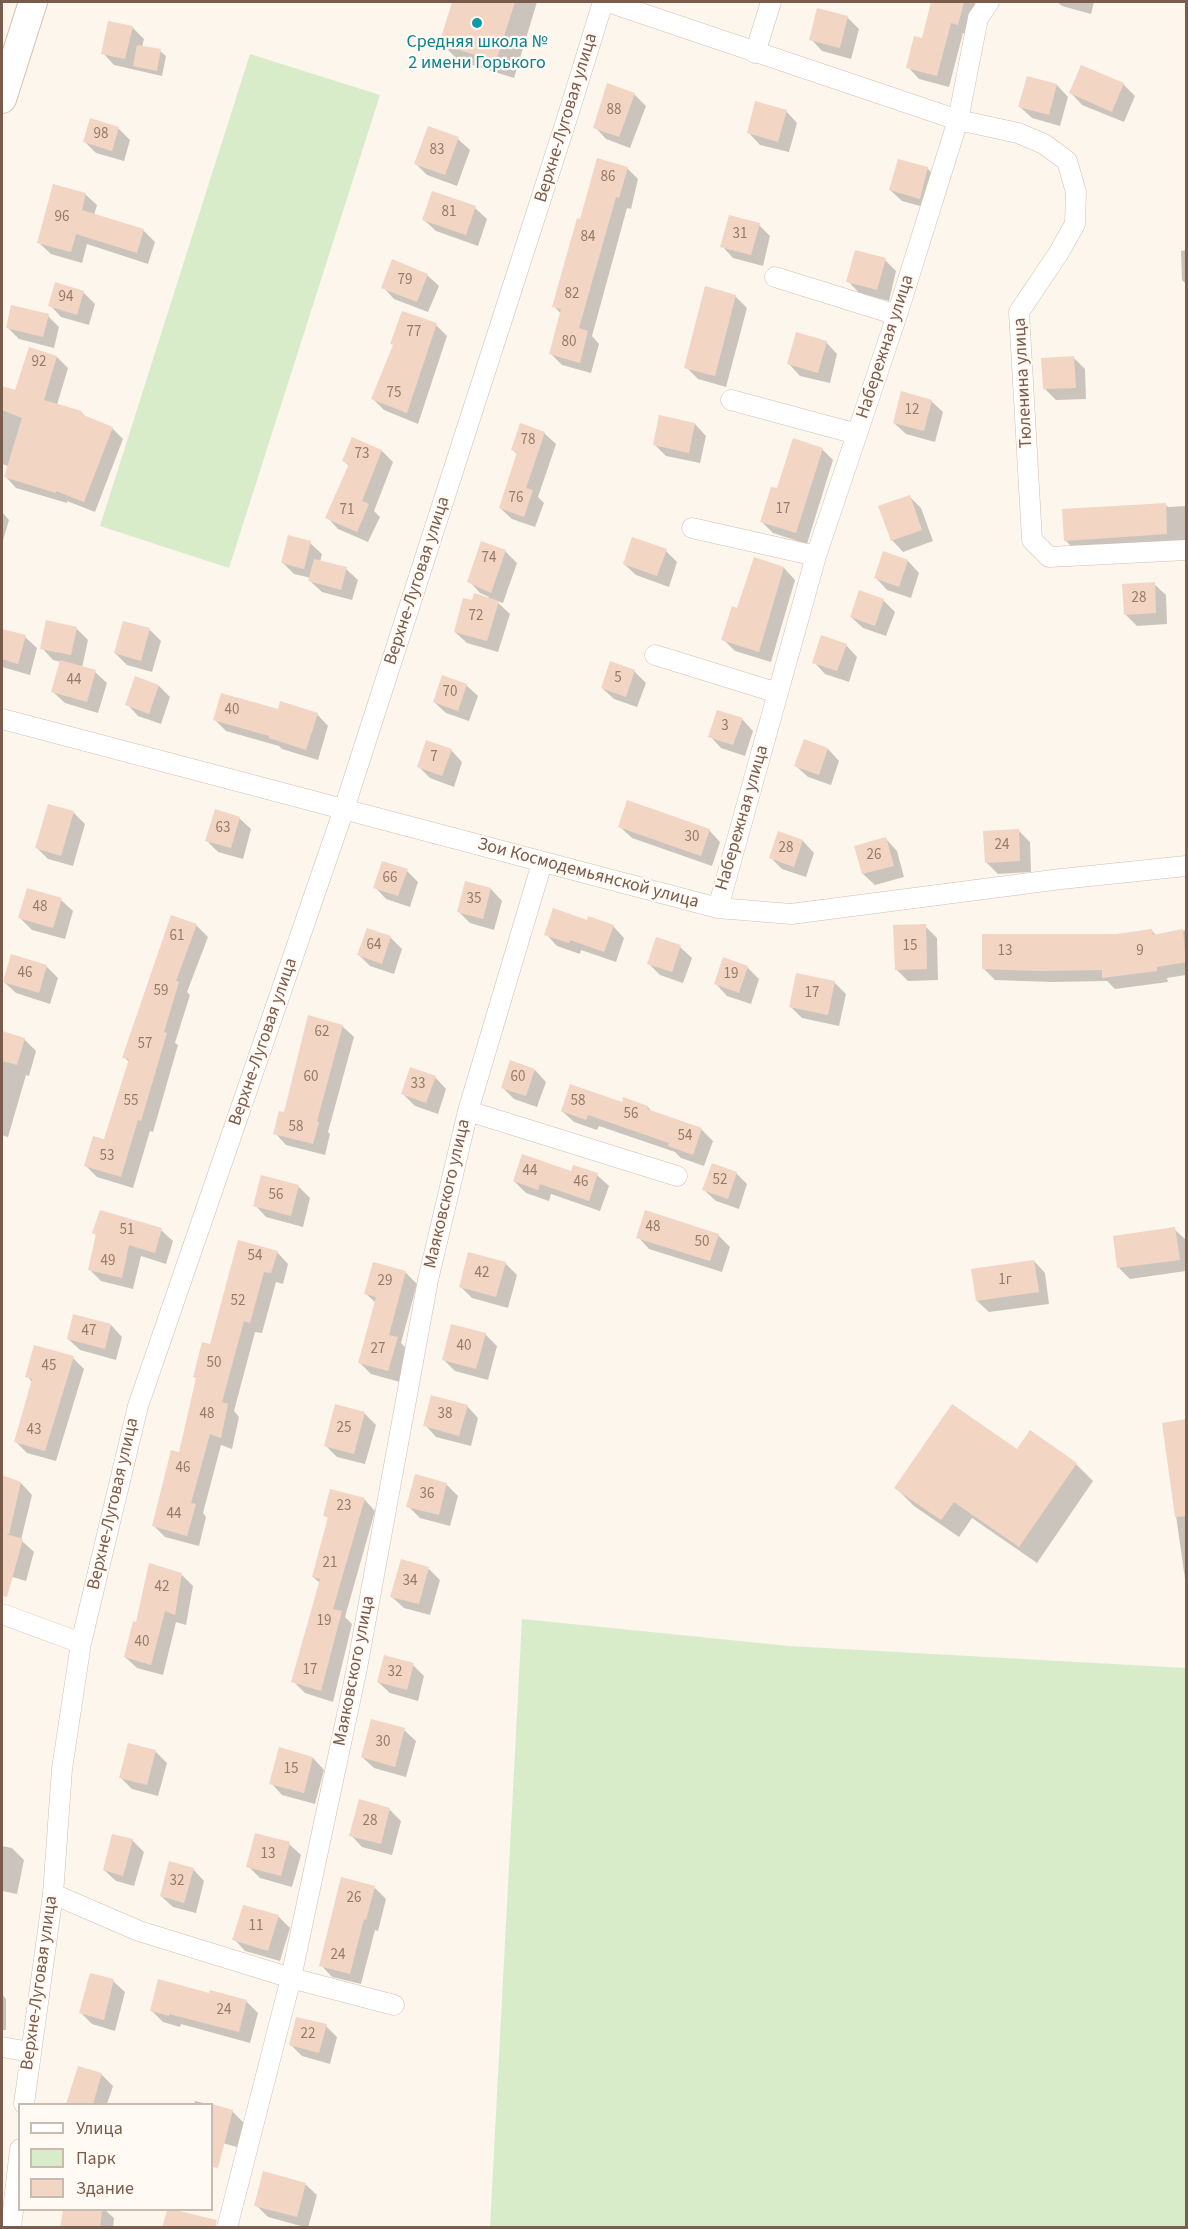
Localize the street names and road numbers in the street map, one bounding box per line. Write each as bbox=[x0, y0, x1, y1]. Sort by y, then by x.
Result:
street label: Верхне-Луговая улица bbox=[531, 31, 603, 205]
street label: Набережная улица bbox=[853, 272, 919, 422]
street label: Тюленина улица bbox=[1010, 317, 1038, 449]
street label: Верхне-Луговая улица bbox=[381, 494, 455, 668]
street label: Набережная улица bbox=[712, 743, 774, 893]
street label: Зои Космодемьянской улица bbox=[475, 834, 701, 914]
street label: Верхне-Луговая улица bbox=[225, 955, 303, 1129]
street label: Маяковского улица bbox=[420, 1117, 476, 1271]
street label: Верхне-Луговая улица bbox=[84, 1416, 144, 1592]
street label: Маяковского улица bbox=[330, 1594, 380, 1748]
street label: Верхне-Луговая улица bbox=[17, 1894, 63, 2072]

